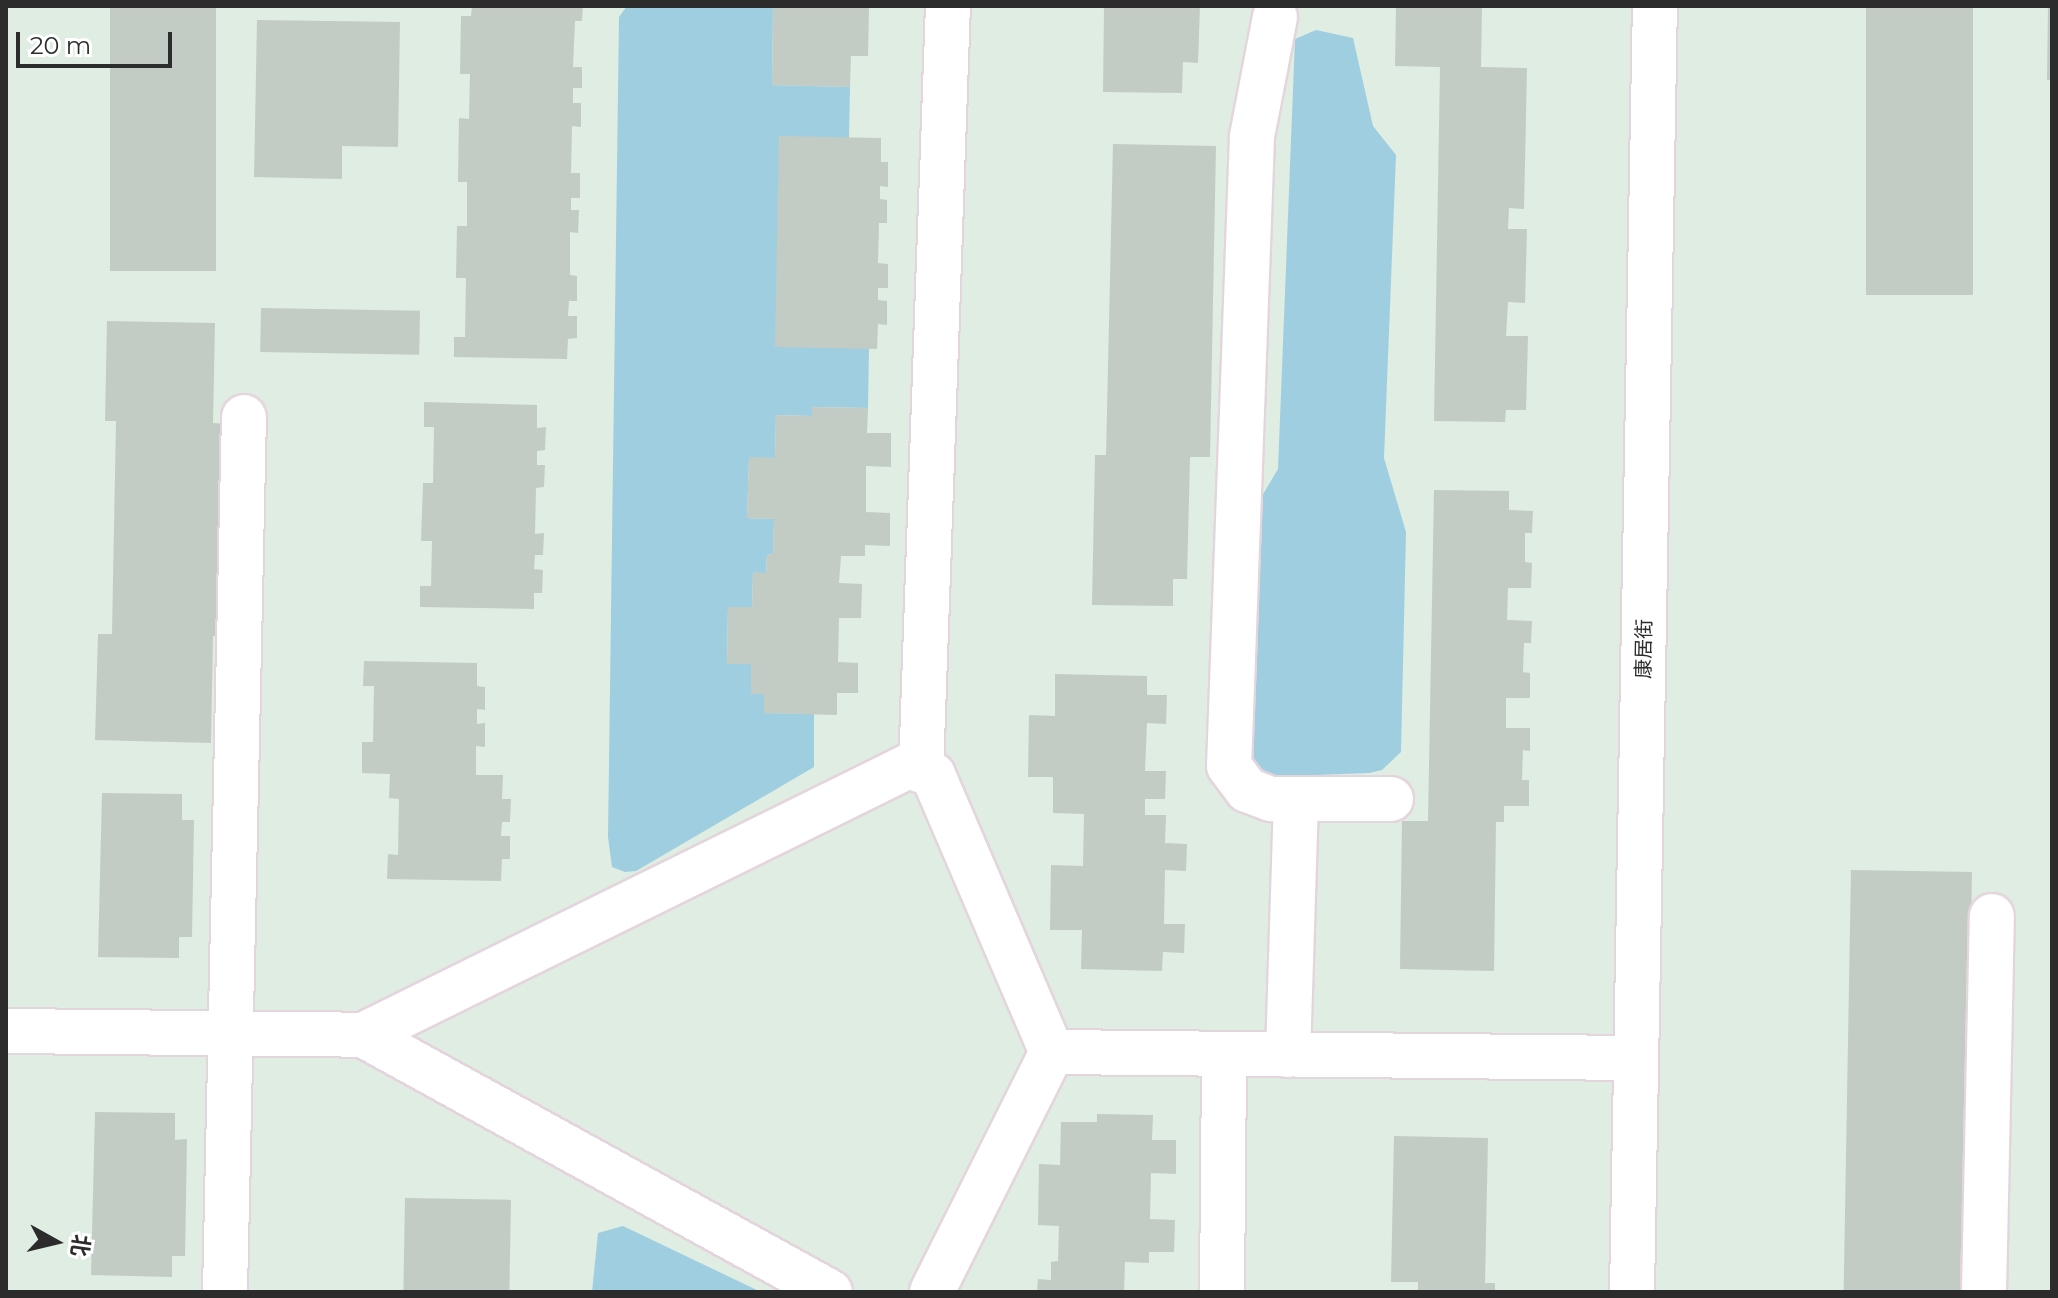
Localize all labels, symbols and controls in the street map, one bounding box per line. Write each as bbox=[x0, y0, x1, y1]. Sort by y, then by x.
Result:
scale bar bbox=[20, 16, 176, 66]
text: 20 m bbox=[30, 31, 91, 60]
street label: 康居街 bbox=[1631, 619, 1657, 679]
north arrow bbox=[16, 1202, 96, 1282]
text: 北 bbox=[65, 1233, 95, 1258]

